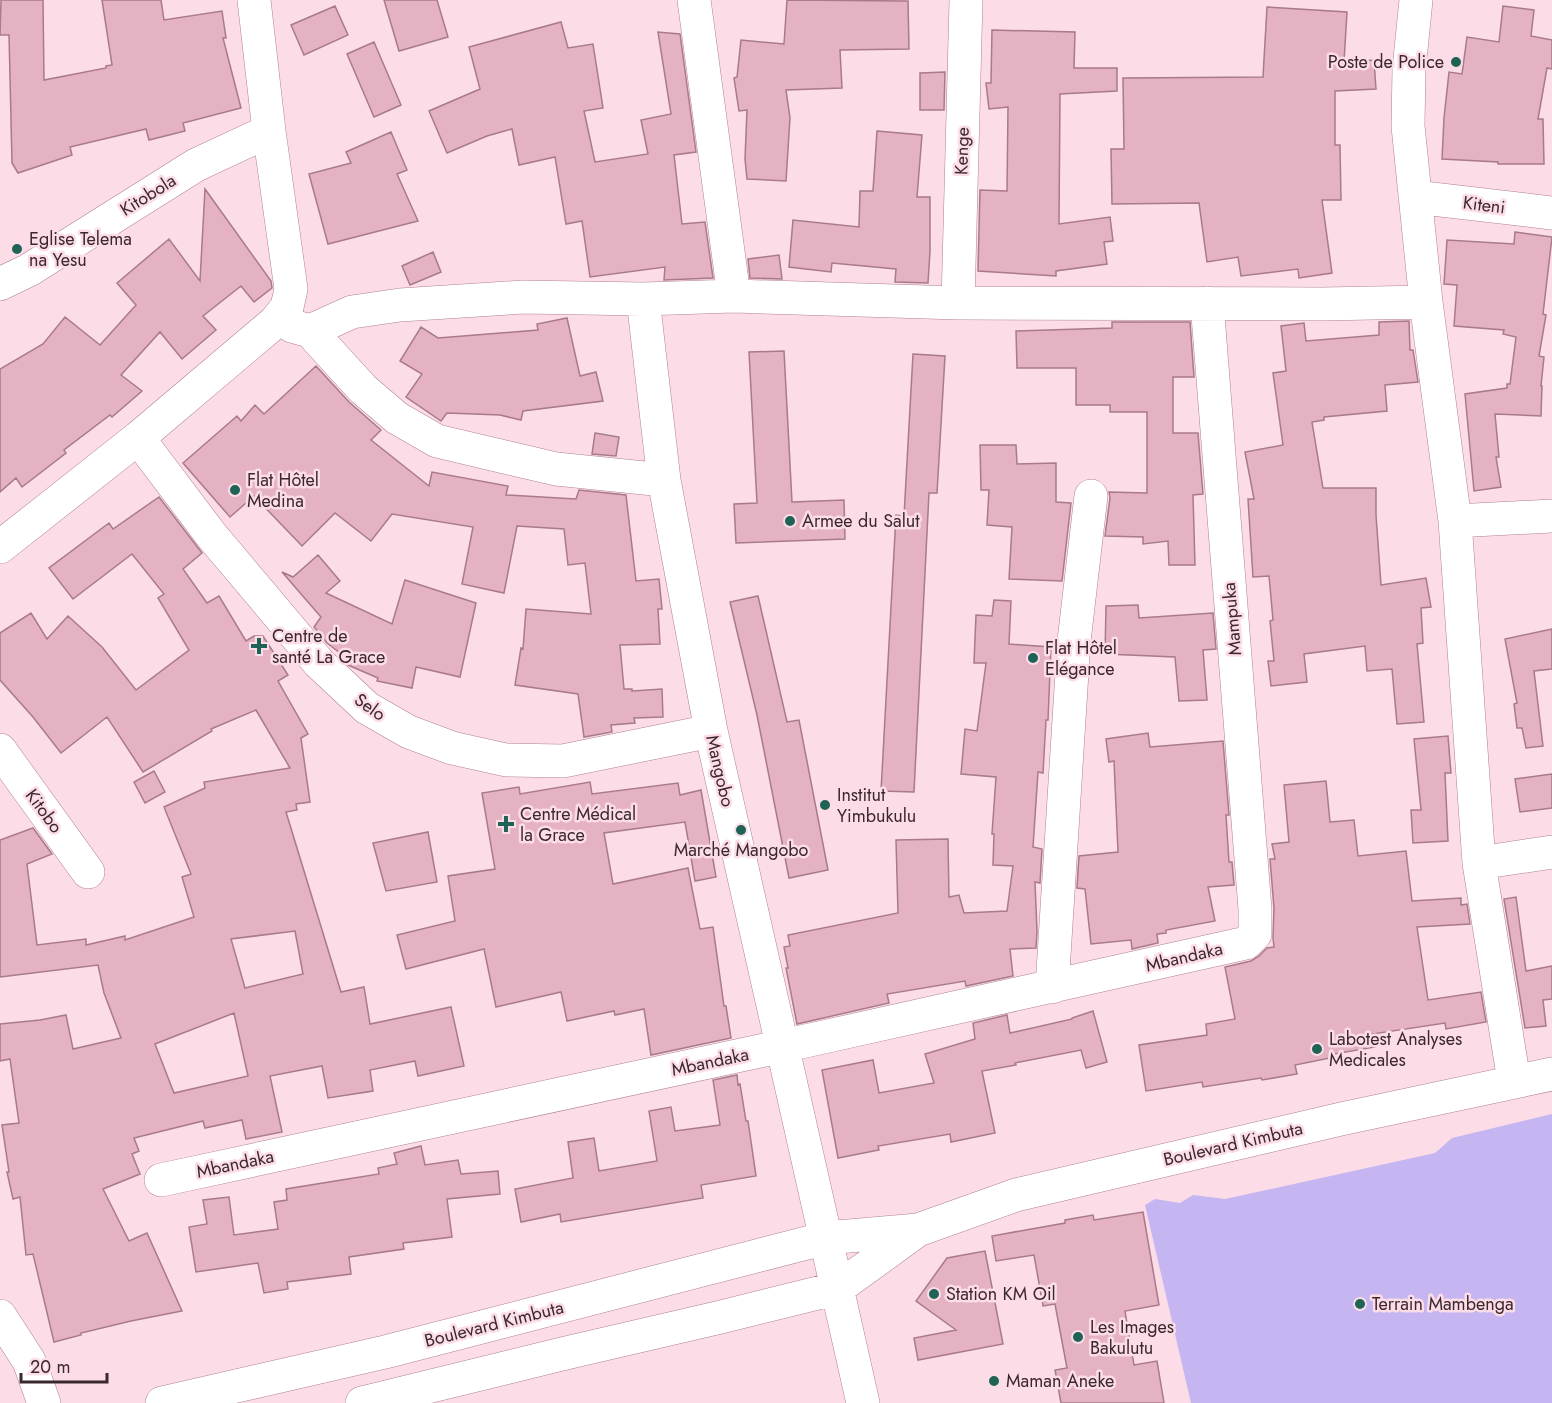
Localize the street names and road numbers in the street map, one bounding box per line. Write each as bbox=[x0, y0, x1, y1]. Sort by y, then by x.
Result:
street label: Kenge bbox=[948, 127, 976, 175]
street label: Kitobola bbox=[115, 168, 181, 222]
street label: Kiteni bbox=[1461, 190, 1507, 220]
street label: Mampuka bbox=[1216, 581, 1248, 657]
street label: Selo bbox=[349, 687, 391, 727]
street label: Mangobo bbox=[699, 733, 741, 810]
street label: Kitobo bbox=[19, 783, 69, 839]
street label: Mbandaka bbox=[1143, 936, 1225, 978]
street label: Mbandaka bbox=[669, 1041, 751, 1083]
street label: Boulevard Kimbuta bbox=[1161, 1115, 1305, 1173]
street label: Mbandaka bbox=[194, 1143, 276, 1185]
street label: Boulevard Kimbuta bbox=[422, 1294, 566, 1354]

